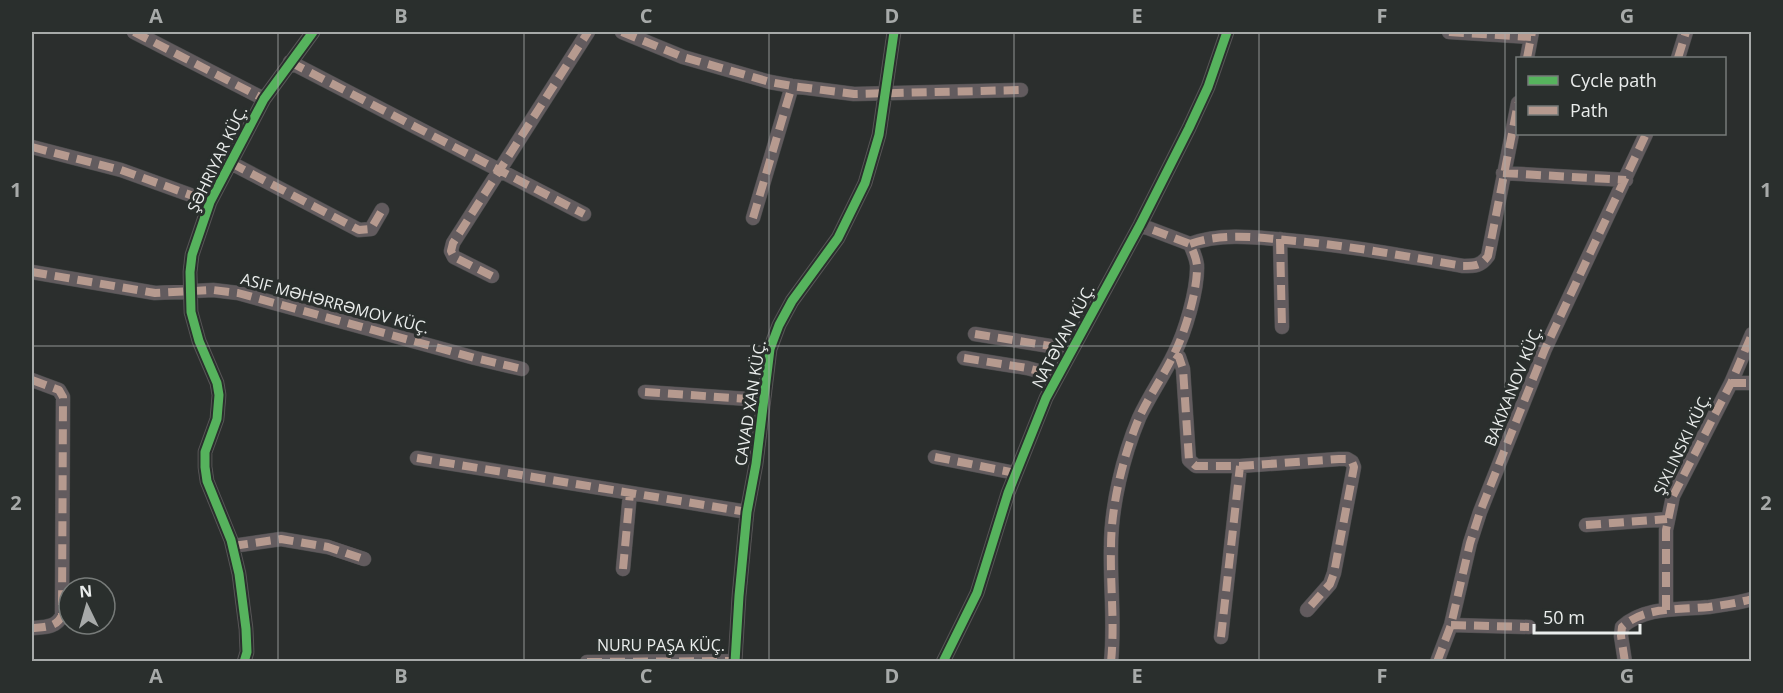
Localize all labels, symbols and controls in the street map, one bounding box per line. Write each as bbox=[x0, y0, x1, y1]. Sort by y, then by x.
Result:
text: A bbox=[149, 2, 163, 29]
text: B bbox=[394, 2, 408, 29]
text: C bbox=[640, 2, 653, 29]
text: D bbox=[885, 2, 899, 29]
text: E bbox=[1131, 2, 1143, 29]
text: F bbox=[1377, 2, 1387, 29]
text: G bbox=[1620, 2, 1634, 29]
legend bbox=[1516, 57, 1726, 135]
text: Cycle path bbox=[1570, 68, 1657, 92]
text: Path bbox=[1570, 98, 1608, 122]
street label: ŞƏHRIYAR KÜÇ. bbox=[182, 102, 252, 216]
text: 1 bbox=[10, 176, 22, 203]
text: 1 bbox=[1760, 176, 1772, 203]
street label: ASIF MƏHƏRRƏMOV KÜÇ. bbox=[238, 267, 432, 339]
street label: NATƏVAN KÜÇ. bbox=[1026, 280, 1100, 392]
street label: BAKIXANOV KÜÇ. bbox=[1479, 323, 1547, 449]
street label: CAVAD XAN KÜÇ. bbox=[729, 339, 771, 467]
street label: ŞIXLINSKI KÜÇ. bbox=[1648, 390, 1716, 498]
text: 2 bbox=[10, 489, 22, 516]
text: 2 bbox=[1760, 489, 1772, 516]
north arrow bbox=[57, 576, 117, 636]
text: N bbox=[78, 580, 93, 603]
scale bar bbox=[1534, 597, 1640, 635]
text: 50 m bbox=[1543, 605, 1585, 629]
street label: NURU PAŞA KÜÇ. bbox=[597, 634, 725, 656]
text: A bbox=[149, 662, 163, 689]
text: B bbox=[394, 662, 408, 689]
text: C bbox=[640, 662, 653, 689]
text: D bbox=[885, 662, 899, 689]
text: E bbox=[1131, 662, 1143, 689]
text: F bbox=[1377, 662, 1387, 689]
text: G bbox=[1620, 662, 1634, 689]

